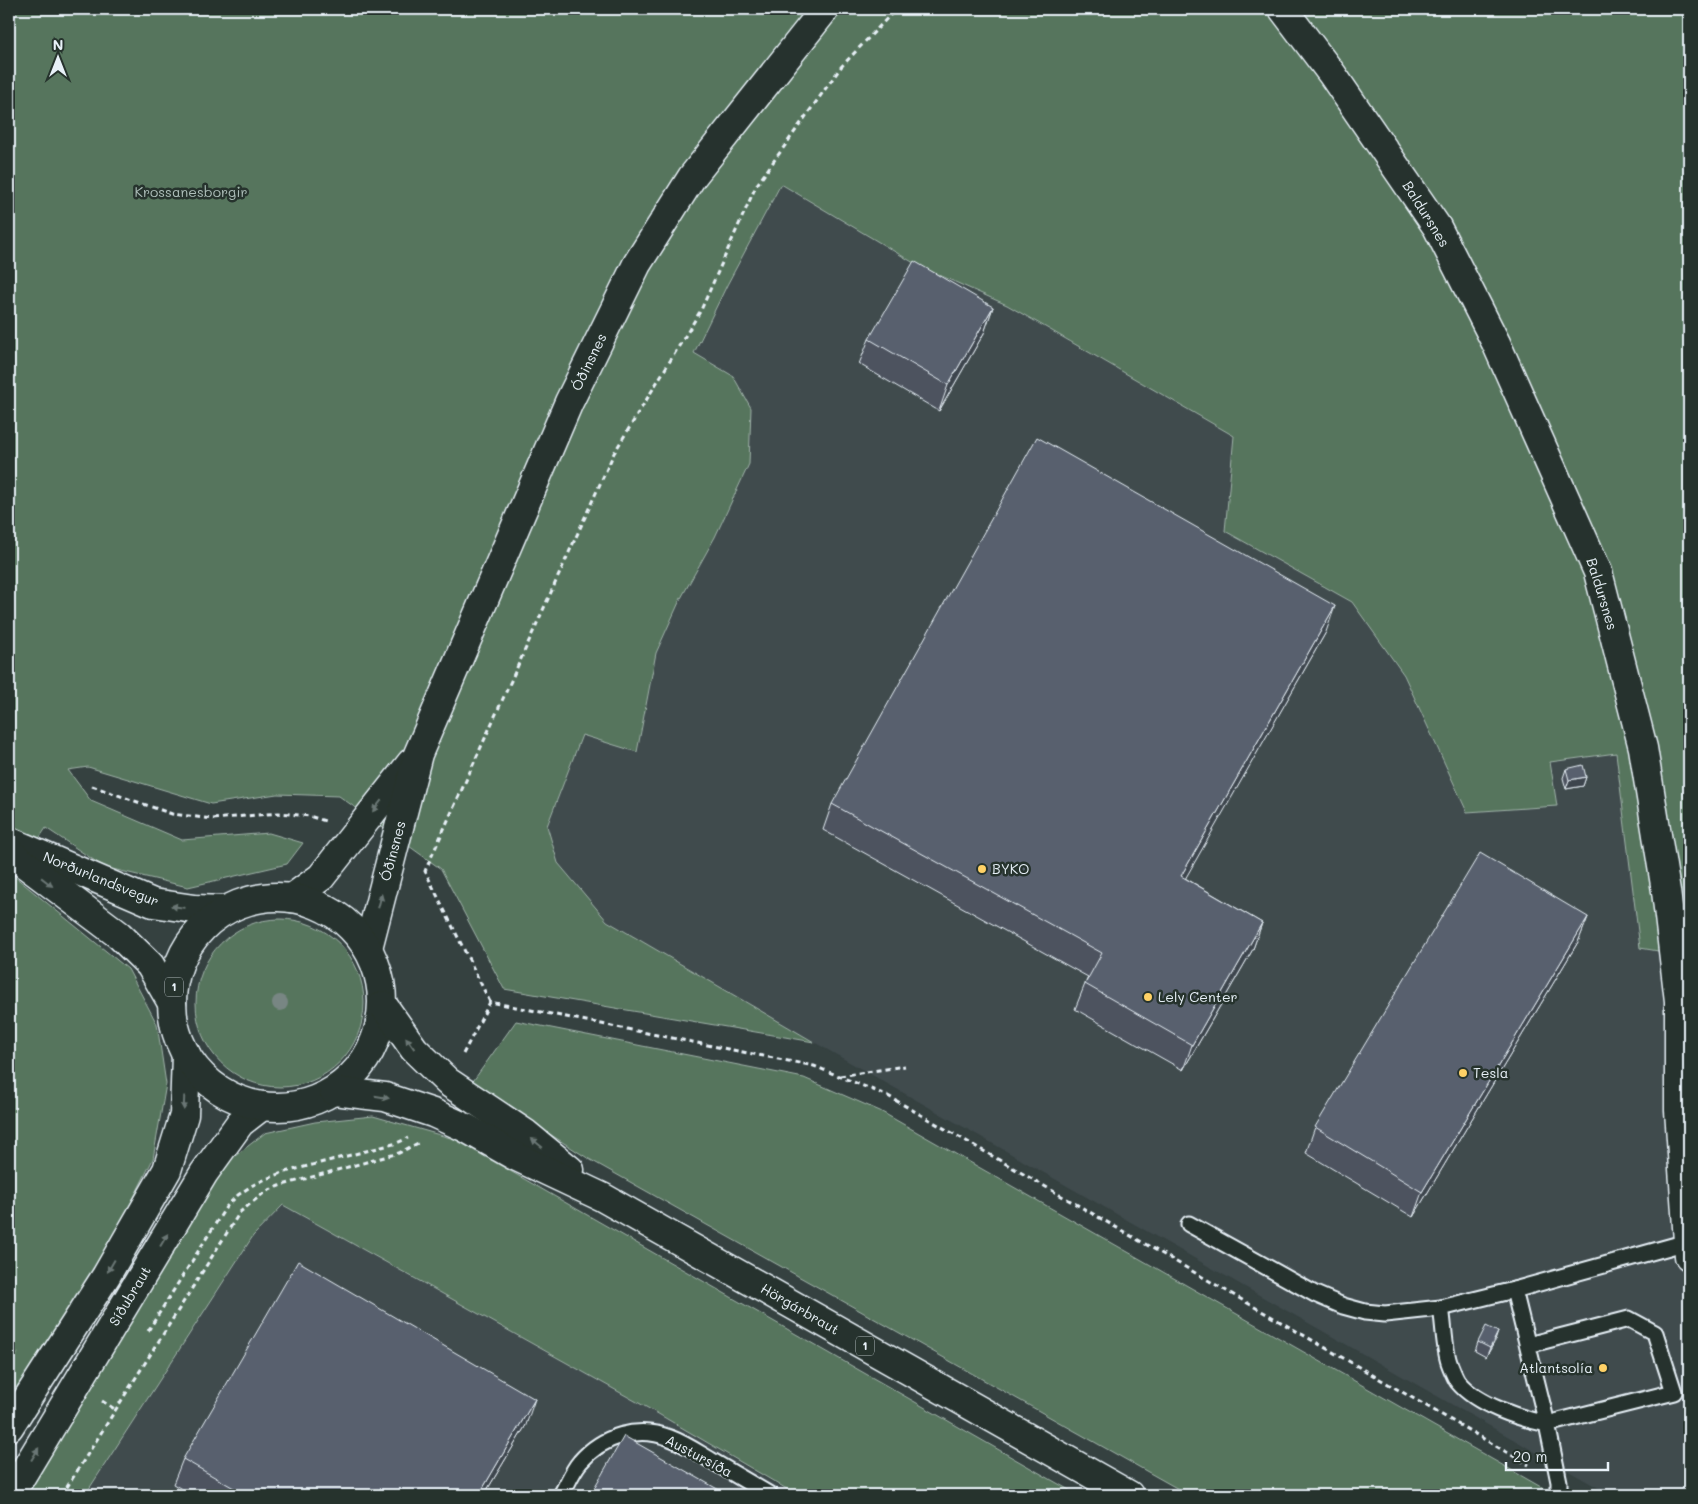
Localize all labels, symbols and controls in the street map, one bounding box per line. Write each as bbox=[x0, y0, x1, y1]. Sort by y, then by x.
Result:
north arrow bbox=[32, 32, 82, 82]
text: N bbox=[53, 35, 63, 54]
street label: Baldursnes bbox=[1399, 177, 1454, 250]
park label: Krossanesborgir bbox=[134, 182, 248, 201]
street label: Óðinsnes bbox=[566, 330, 611, 394]
street label: Baldursnes bbox=[1582, 555, 1622, 632]
one-way arrow bbox=[372, 799, 383, 812]
street label: Óðinsnes bbox=[375, 819, 410, 883]
street label: Norðurlandsvegur bbox=[40, 847, 162, 910]
place label: BYKO bbox=[992, 859, 1029, 878]
marker: BYKO bbox=[976, 863, 988, 875]
one-way arrow bbox=[40, 877, 53, 888]
one-way arrow bbox=[376, 893, 384, 908]
one-way arrow bbox=[169, 903, 185, 911]
road number: 1 bbox=[165, 978, 183, 996]
place label: Lely Center bbox=[1158, 987, 1238, 1006]
marker: Lely Center bbox=[1142, 991, 1154, 1003]
one-way arrow bbox=[405, 1037, 416, 1050]
place label: Tesla bbox=[1473, 1063, 1509, 1082]
marker: Tesla bbox=[1457, 1067, 1469, 1079]
one-way arrow bbox=[374, 1093, 390, 1101]
one-way arrow bbox=[180, 1095, 188, 1111]
one-way arrow bbox=[531, 1138, 544, 1149]
one-way arrow bbox=[160, 1233, 169, 1246]
one-way arrow bbox=[107, 1259, 116, 1272]
street label: Síðubraut bbox=[104, 1262, 155, 1329]
street label: Hörgárbraut bbox=[758, 1278, 843, 1339]
road number: 1 bbox=[856, 1336, 874, 1355]
place label: Atlantsolía bbox=[1519, 1358, 1593, 1377]
marker: Atlantsolía bbox=[1597, 1362, 1609, 1374]
street label: Austursíða bbox=[662, 1430, 736, 1481]
scale bar bbox=[1506, 1439, 1608, 1471]
text: 20 m bbox=[1513, 1446, 1547, 1466]
one-way arrow bbox=[30, 1447, 40, 1460]

